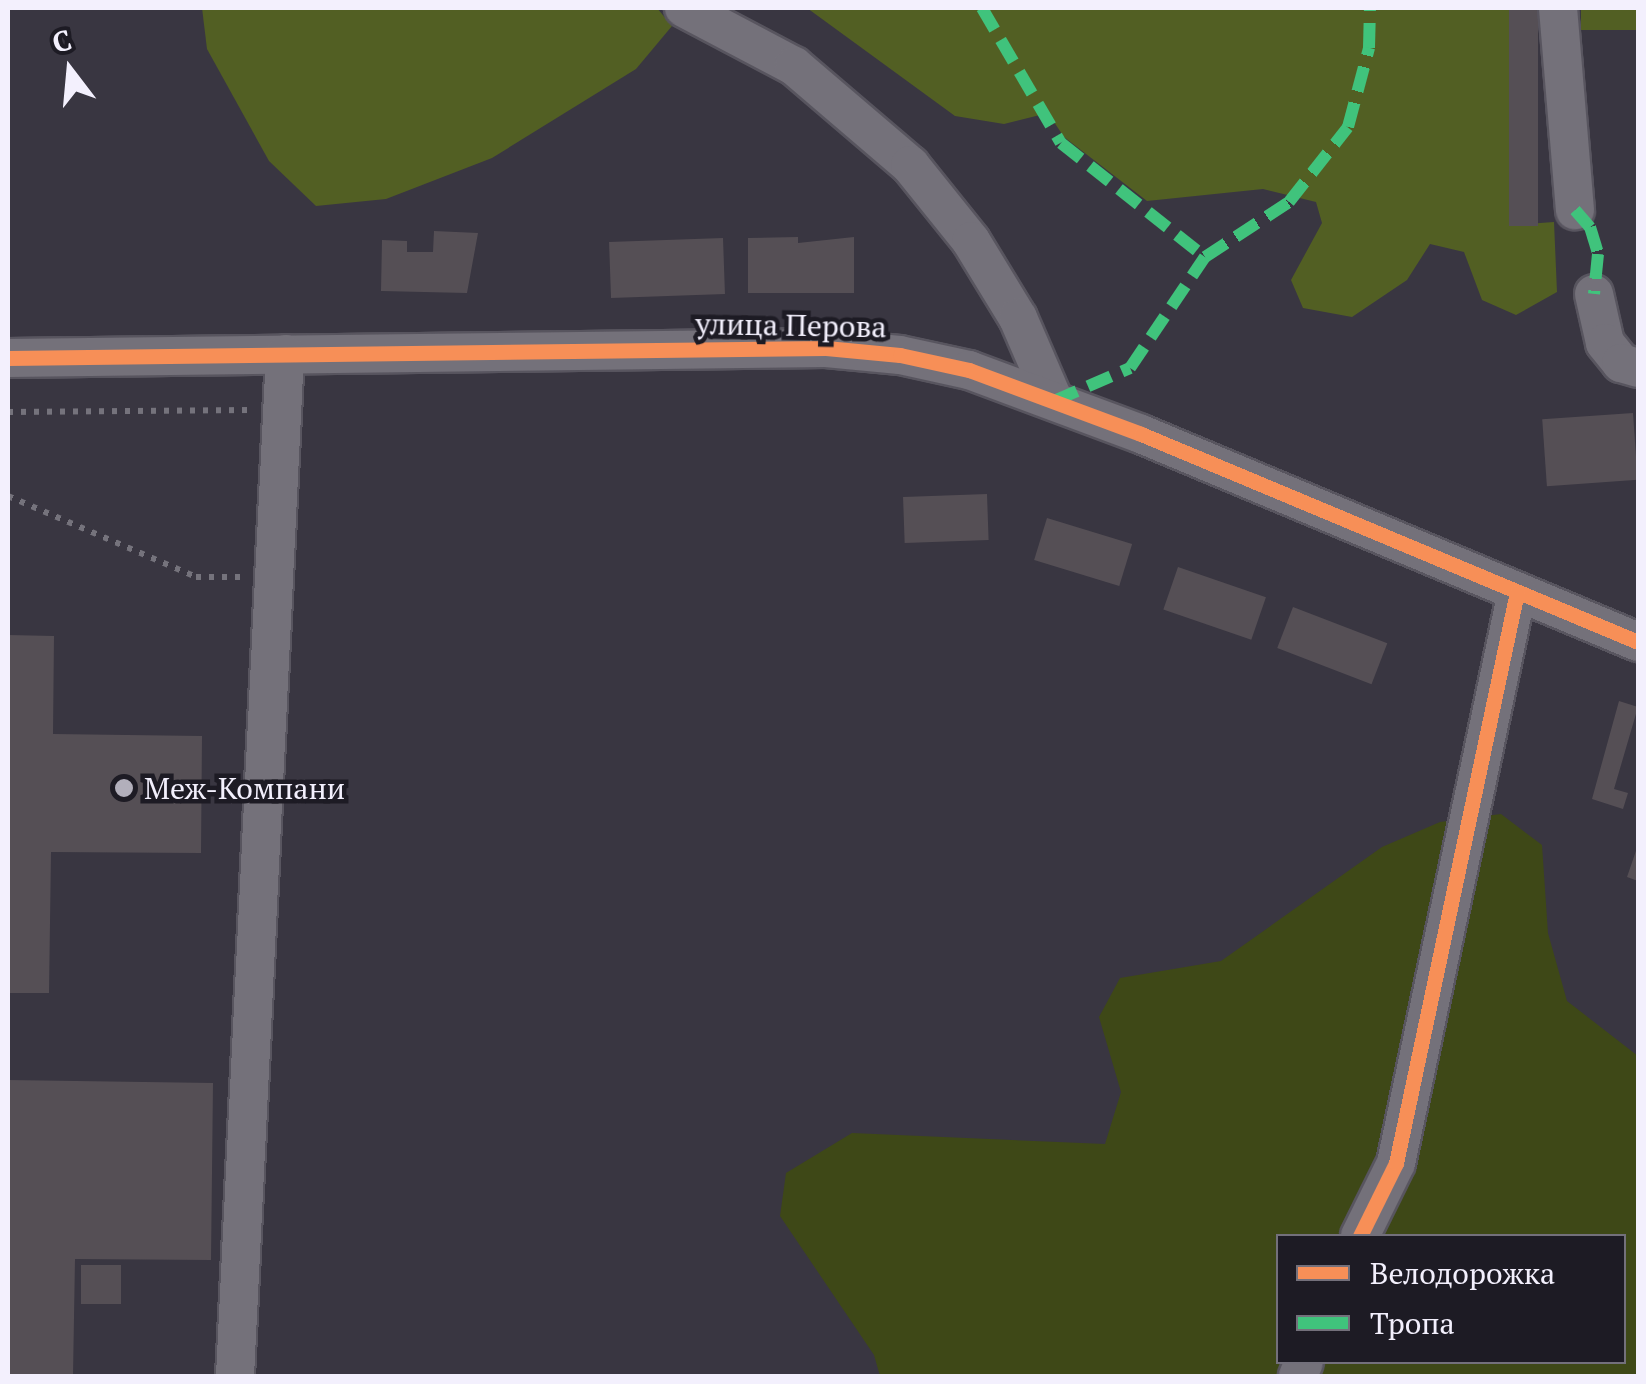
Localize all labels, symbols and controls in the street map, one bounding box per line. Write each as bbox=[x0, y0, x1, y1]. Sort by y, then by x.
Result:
north arrow bbox=[20, 20, 120, 120]
text: С bbox=[48, 20, 75, 61]
street label: улица Перова bbox=[695, 305, 887, 345]
place label: Меж-Компани bbox=[144, 770, 345, 806]
marker: Меж-Компани bbox=[113, 777, 135, 799]
legend bbox=[1276, 1234, 1626, 1364]
text: Велодорожка bbox=[1370, 1253, 1555, 1293]
text: Тропа bbox=[1370, 1303, 1455, 1343]

